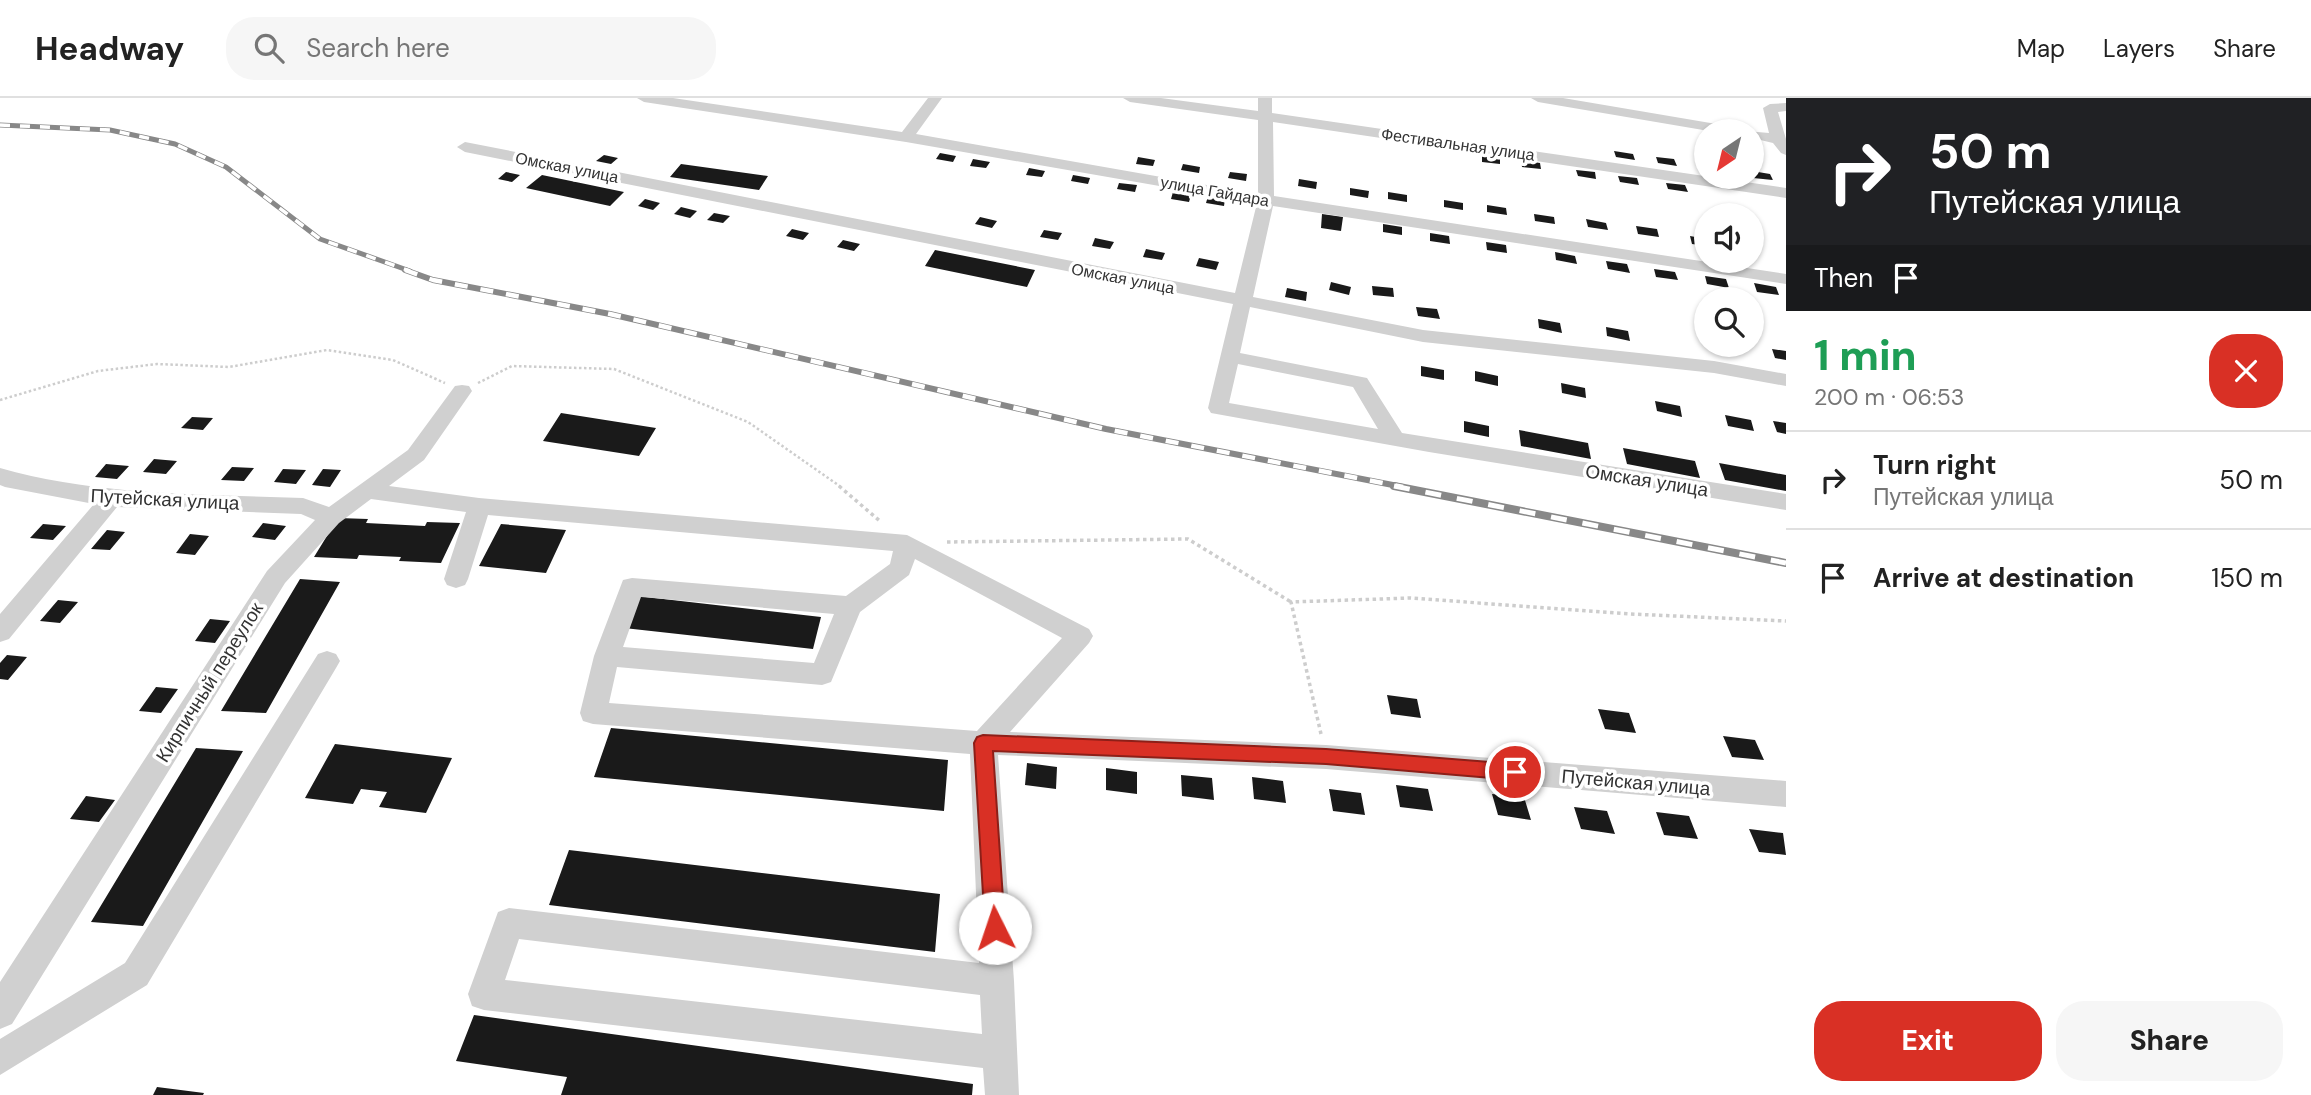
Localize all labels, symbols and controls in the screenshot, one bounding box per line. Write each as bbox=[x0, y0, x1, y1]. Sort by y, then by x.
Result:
search box bbox=[226, 17, 716, 80]
text: Headway bbox=[35, 27, 184, 70]
icon: search bbox=[250, 29, 288, 67]
text: Search here bbox=[306, 31, 450, 65]
text: Map bbox=[2017, 33, 2065, 64]
text: Layers bbox=[2103, 33, 2175, 64]
text: Share bbox=[2213, 33, 2276, 64]
north arrow bbox=[1694, 119, 1764, 189]
map controls bbox=[1694, 119, 1764, 357]
text: 50 m bbox=[1929, 119, 2052, 183]
street label: Фестивальная улица bbox=[1380, 123, 1536, 166]
icon: right bbox=[1814, 126, 1905, 217]
street label: Омская улица bbox=[514, 147, 620, 188]
street label: улица Гайдара bbox=[1159, 172, 1271, 211]
text: Путейская улица bbox=[1929, 181, 2180, 223]
button: sound bbox=[1694, 203, 1764, 273]
street label: Омская улица bbox=[1070, 258, 1176, 299]
icon: arrive bbox=[1887, 259, 1925, 297]
text: Then bbox=[1814, 261, 1873, 295]
button: search bbox=[1694, 287, 1764, 357]
text: 1 min bbox=[1814, 328, 1917, 383]
button: close bbox=[2209, 334, 2283, 408]
text: 200 m · 06:53 bbox=[1814, 382, 1964, 412]
text: Turn right bbox=[1873, 448, 1997, 482]
street label: Омская улица bbox=[1584, 458, 1711, 503]
icon: right bbox=[1814, 461, 1852, 499]
text: 50 m bbox=[2219, 463, 2283, 497]
text: Путейская улица bbox=[1873, 482, 2054, 512]
street label: Путейская улица bbox=[90, 483, 241, 516]
icon: arrive bbox=[1814, 559, 1852, 597]
text: Arrive at destination bbox=[1873, 561, 2134, 595]
text: 150 m bbox=[2211, 561, 2283, 595]
street label: Кирпичный переулок bbox=[150, 597, 269, 767]
pin bbox=[1485, 742, 1545, 802]
icon: arrive bbox=[1496, 753, 1534, 791]
street label: Путейская улица bbox=[1561, 764, 1712, 801]
position arrow bbox=[958, 891, 1032, 965]
button: Exit bbox=[1814, 1001, 2042, 1081]
button: Share bbox=[2056, 1001, 2283, 1081]

